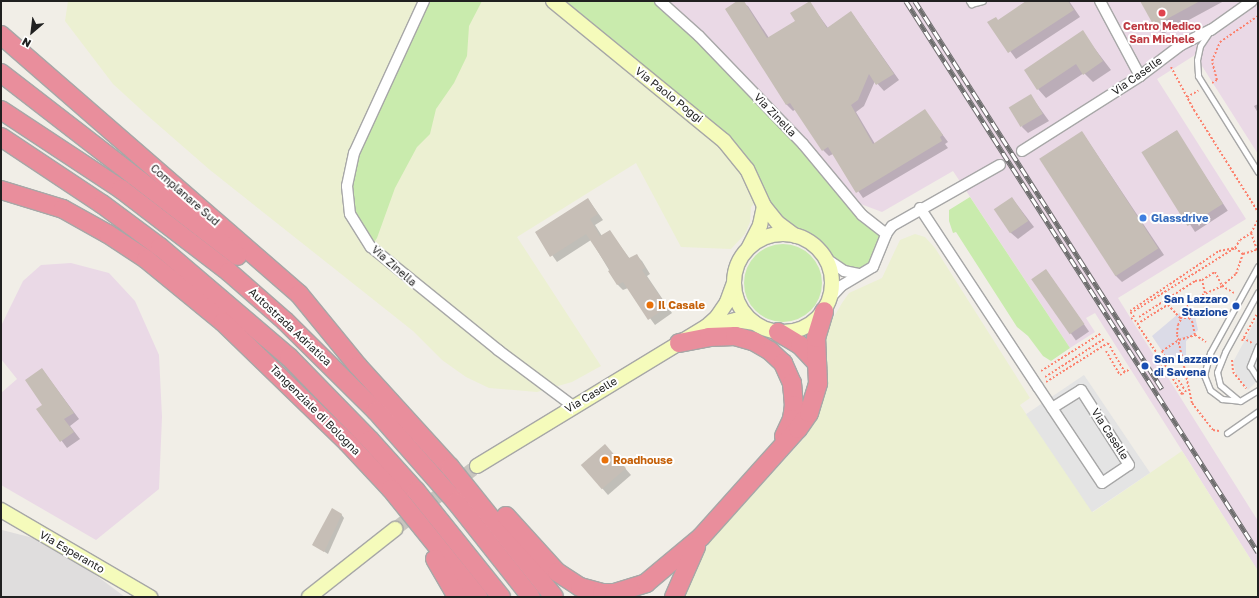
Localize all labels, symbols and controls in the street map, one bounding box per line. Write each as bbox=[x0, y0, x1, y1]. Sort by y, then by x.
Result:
marker: Centro Medico San Michele bbox=[1156, 7, 1168, 19]
north arrow bbox=[12, 12, 52, 52]
place label: Centro Medico San Michele bbox=[1123, 20, 1201, 46]
text: N bbox=[19, 35, 33, 51]
street label: Via Caselle bbox=[1109, 54, 1165, 98]
street label: Via Paolo Poggi bbox=[633, 65, 705, 125]
street label: Via Zinella bbox=[751, 91, 799, 139]
street label: Complanare Sud bbox=[148, 161, 222, 229]
place label: Glassdrive bbox=[1151, 211, 1208, 225]
marker: Glassdrive bbox=[1138, 213, 1148, 223]
street label: Via Zinella bbox=[369, 243, 419, 289]
street label: Autostrada Adriatica bbox=[246, 285, 334, 369]
place label: San Lazzaro Stazione bbox=[1164, 293, 1228, 319]
place label: Il Casale bbox=[658, 298, 705, 312]
marker: Il Casale bbox=[645, 300, 655, 310]
marker: San Lazzaro Stazione bbox=[1231, 301, 1241, 311]
place label: San Lazzaro di Savena bbox=[1154, 353, 1218, 379]
marker: San Lazzaro di Savena bbox=[1139, 360, 1151, 372]
street label: Tangenziale di Bologna bbox=[267, 362, 363, 458]
street label: Via Caselle bbox=[563, 374, 619, 416]
street label: Via Caselle bbox=[1089, 406, 1131, 462]
place label: Roadhouse bbox=[613, 453, 673, 467]
marker: Roadhouse bbox=[600, 455, 610, 465]
street label: Via Esperanto bbox=[37, 528, 107, 576]

